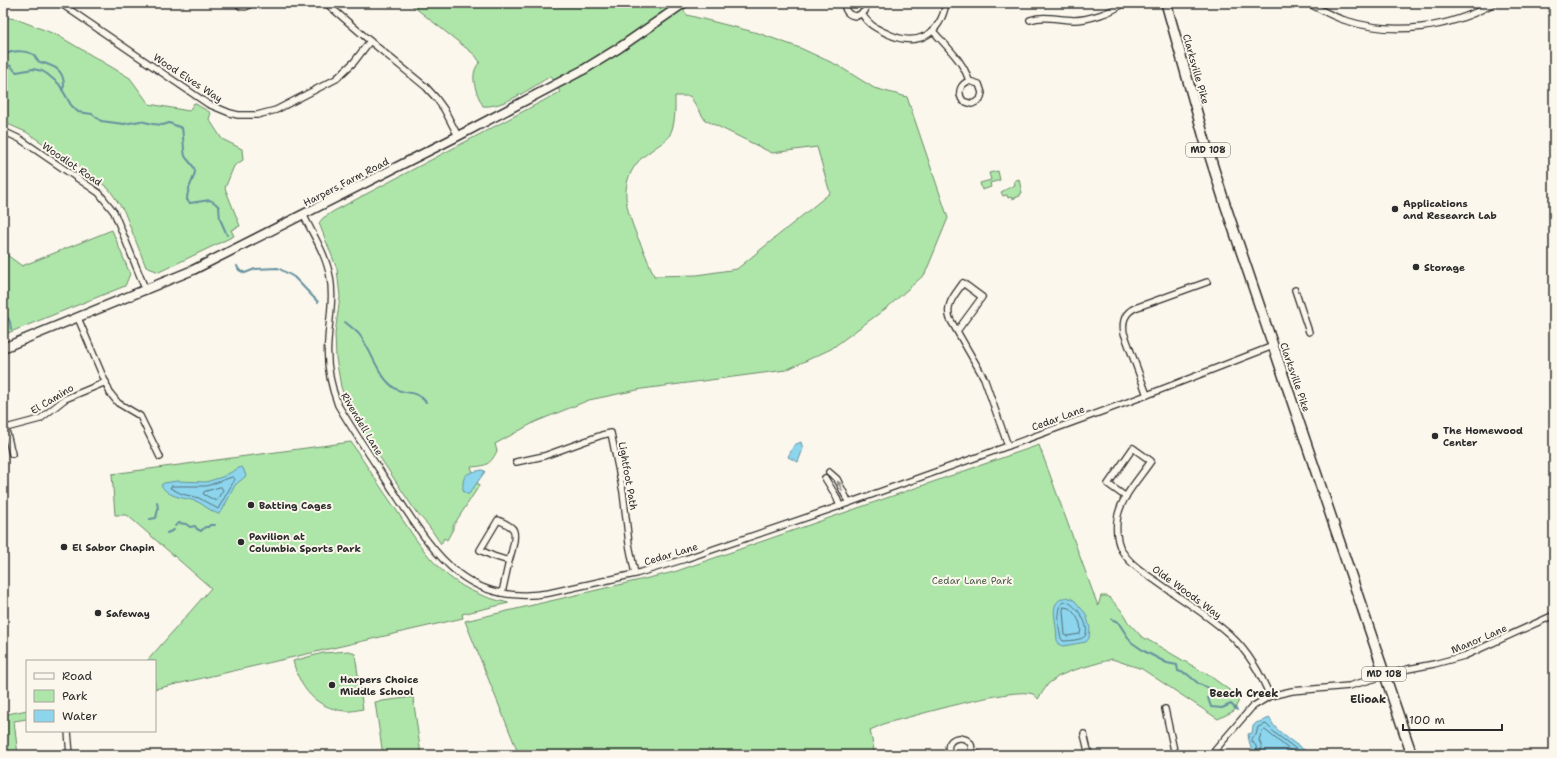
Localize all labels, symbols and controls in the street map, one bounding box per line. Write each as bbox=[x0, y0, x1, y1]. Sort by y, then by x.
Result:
street label: Clarksville Pike bbox=[1180, 32, 1212, 106]
street label: Wood Elves Way bbox=[151, 51, 225, 105]
street label: Woodlot Road bbox=[40, 139, 105, 189]
road number: MD 108 bbox=[1186, 143, 1230, 157]
street label: Harpers Farm Road bbox=[301, 155, 392, 209]
place label: Applications and Research Lab bbox=[1403, 197, 1497, 222]
marker: Applications and Research Lab bbox=[1390, 204, 1400, 214]
place label: Storage bbox=[1424, 261, 1465, 274]
marker: Storage bbox=[1411, 262, 1421, 272]
street label: Clarksville Pike bbox=[1277, 341, 1313, 414]
street label: El Camino bbox=[28, 381, 76, 417]
street label: Rivendell Lane bbox=[338, 390, 386, 458]
street label: Cedar Lane bbox=[1030, 402, 1087, 434]
place label: The Homewood Center bbox=[1443, 424, 1523, 449]
marker: The Homewood Center bbox=[1430, 431, 1440, 441]
street label: Lightfoot Path bbox=[616, 441, 640, 511]
one-way arrow bbox=[837, 480, 844, 492]
place label: Batting Cages bbox=[259, 499, 332, 512]
marker: Batting Cages bbox=[246, 500, 256, 510]
place label: Pavilion at Columbia Sports Park bbox=[249, 530, 361, 555]
marker: Pavilion at Columbia Sports Park bbox=[236, 537, 246, 547]
street label: Cedar Lane bbox=[643, 540, 700, 568]
place label: El Sabor Chapin bbox=[72, 541, 155, 554]
marker: El Sabor Chapin bbox=[59, 542, 69, 552]
street label: Olde Woods Way bbox=[1150, 562, 1224, 622]
park label: Cedar Lane Park bbox=[932, 574, 1012, 587]
place label: Safeway bbox=[106, 607, 150, 620]
marker: Safeway bbox=[93, 608, 103, 618]
street label: Manor Lane bbox=[1449, 621, 1509, 657]
legend bbox=[26, 660, 156, 732]
road number: MD 108 bbox=[1362, 667, 1406, 681]
text: Road bbox=[62, 668, 93, 684]
place label: Harpers Choice Middle School bbox=[340, 673, 418, 698]
marker: Harpers Choice Middle School bbox=[327, 680, 337, 690]
district label: Beech Creek bbox=[1209, 686, 1279, 701]
text: Park bbox=[62, 688, 88, 704]
district label: Elioak bbox=[1350, 692, 1386, 707]
scale bar bbox=[1403, 706, 1502, 732]
text: Water bbox=[62, 708, 98, 724]
text: 100 m bbox=[1409, 712, 1445, 728]

